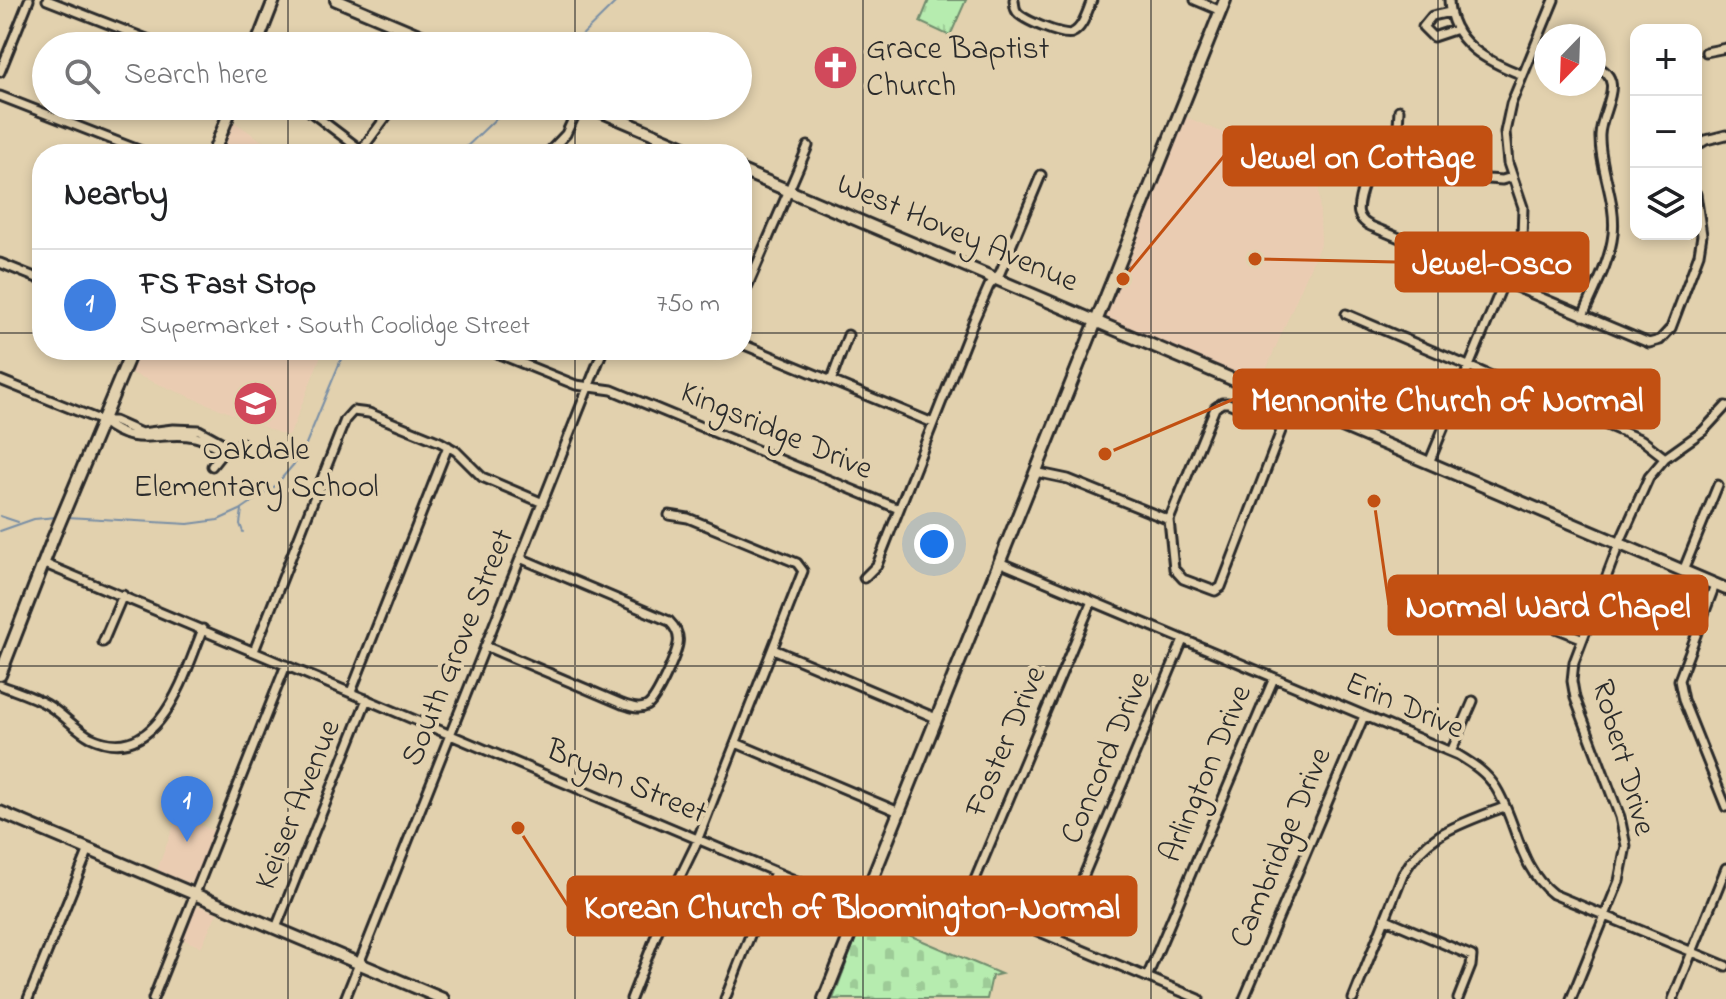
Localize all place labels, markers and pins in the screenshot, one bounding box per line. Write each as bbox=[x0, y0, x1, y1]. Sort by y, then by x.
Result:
place label: Grace Baptist Church bbox=[866, 27, 1050, 111]
church icon: Grace Baptist Church bbox=[811, 44, 859, 92]
callout: Jewel on Cottage bbox=[1224, 127, 1491, 185]
callout: Jewel-Osco bbox=[1396, 233, 1588, 291]
callout: Mennonite Church of Normal bbox=[1234, 370, 1659, 428]
school or university icon: Oakdale Elementary School bbox=[232, 380, 280, 428]
place label: Oakdale Elementary School bbox=[133, 428, 379, 512]
callout: Normal Ward Chapel bbox=[1389, 576, 1707, 634]
pin: 1 bbox=[161, 776, 213, 842]
callout: Korean Church of Bloomington-Normal bbox=[568, 877, 1136, 935]

